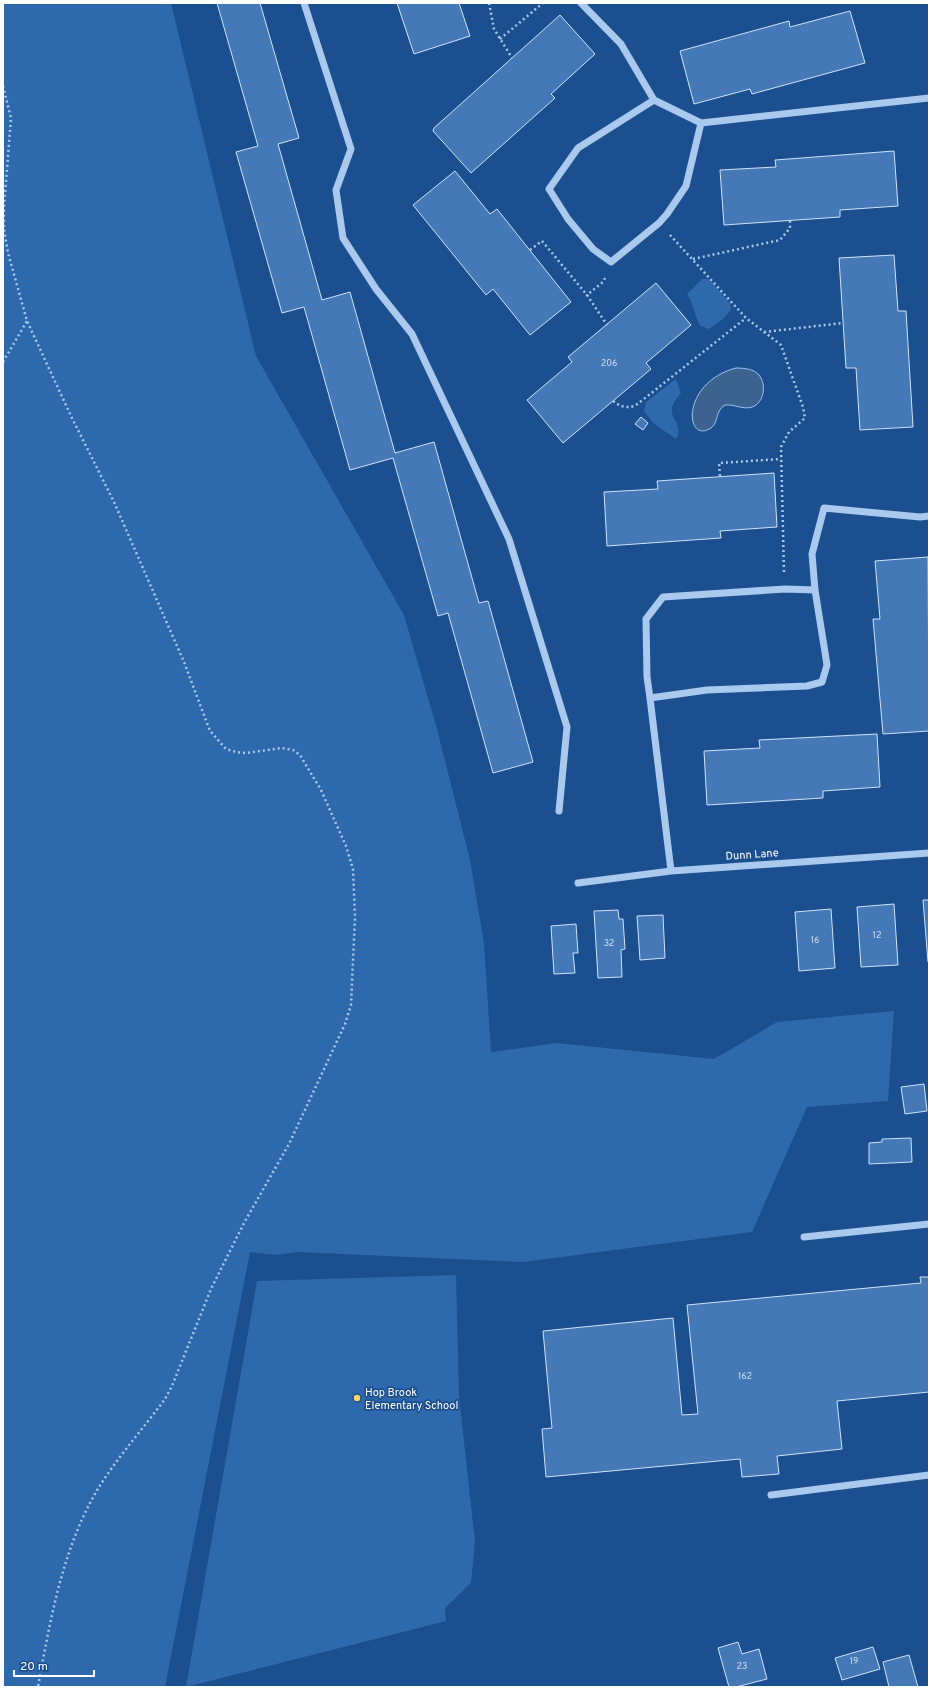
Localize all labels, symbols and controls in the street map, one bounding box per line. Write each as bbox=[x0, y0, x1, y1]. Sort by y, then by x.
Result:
house number: 206 bbox=[601, 358, 617, 369]
street label: Dunn Lane bbox=[725, 846, 779, 864]
house number: 12 bbox=[873, 930, 881, 941]
house number: 16 bbox=[811, 935, 819, 946]
house number: 32 bbox=[604, 938, 614, 949]
house number: 162 bbox=[738, 1371, 752, 1382]
place label: Hop Brook Elementary School bbox=[365, 1386, 458, 1413]
marker: Hop Brook Elementary School bbox=[352, 1393, 362, 1403]
scale bar bbox=[14, 1652, 94, 1678]
house number: 19 bbox=[850, 1656, 858, 1667]
text: 20 m bbox=[20, 1659, 48, 1675]
house number: 23 bbox=[737, 1661, 747, 1672]

